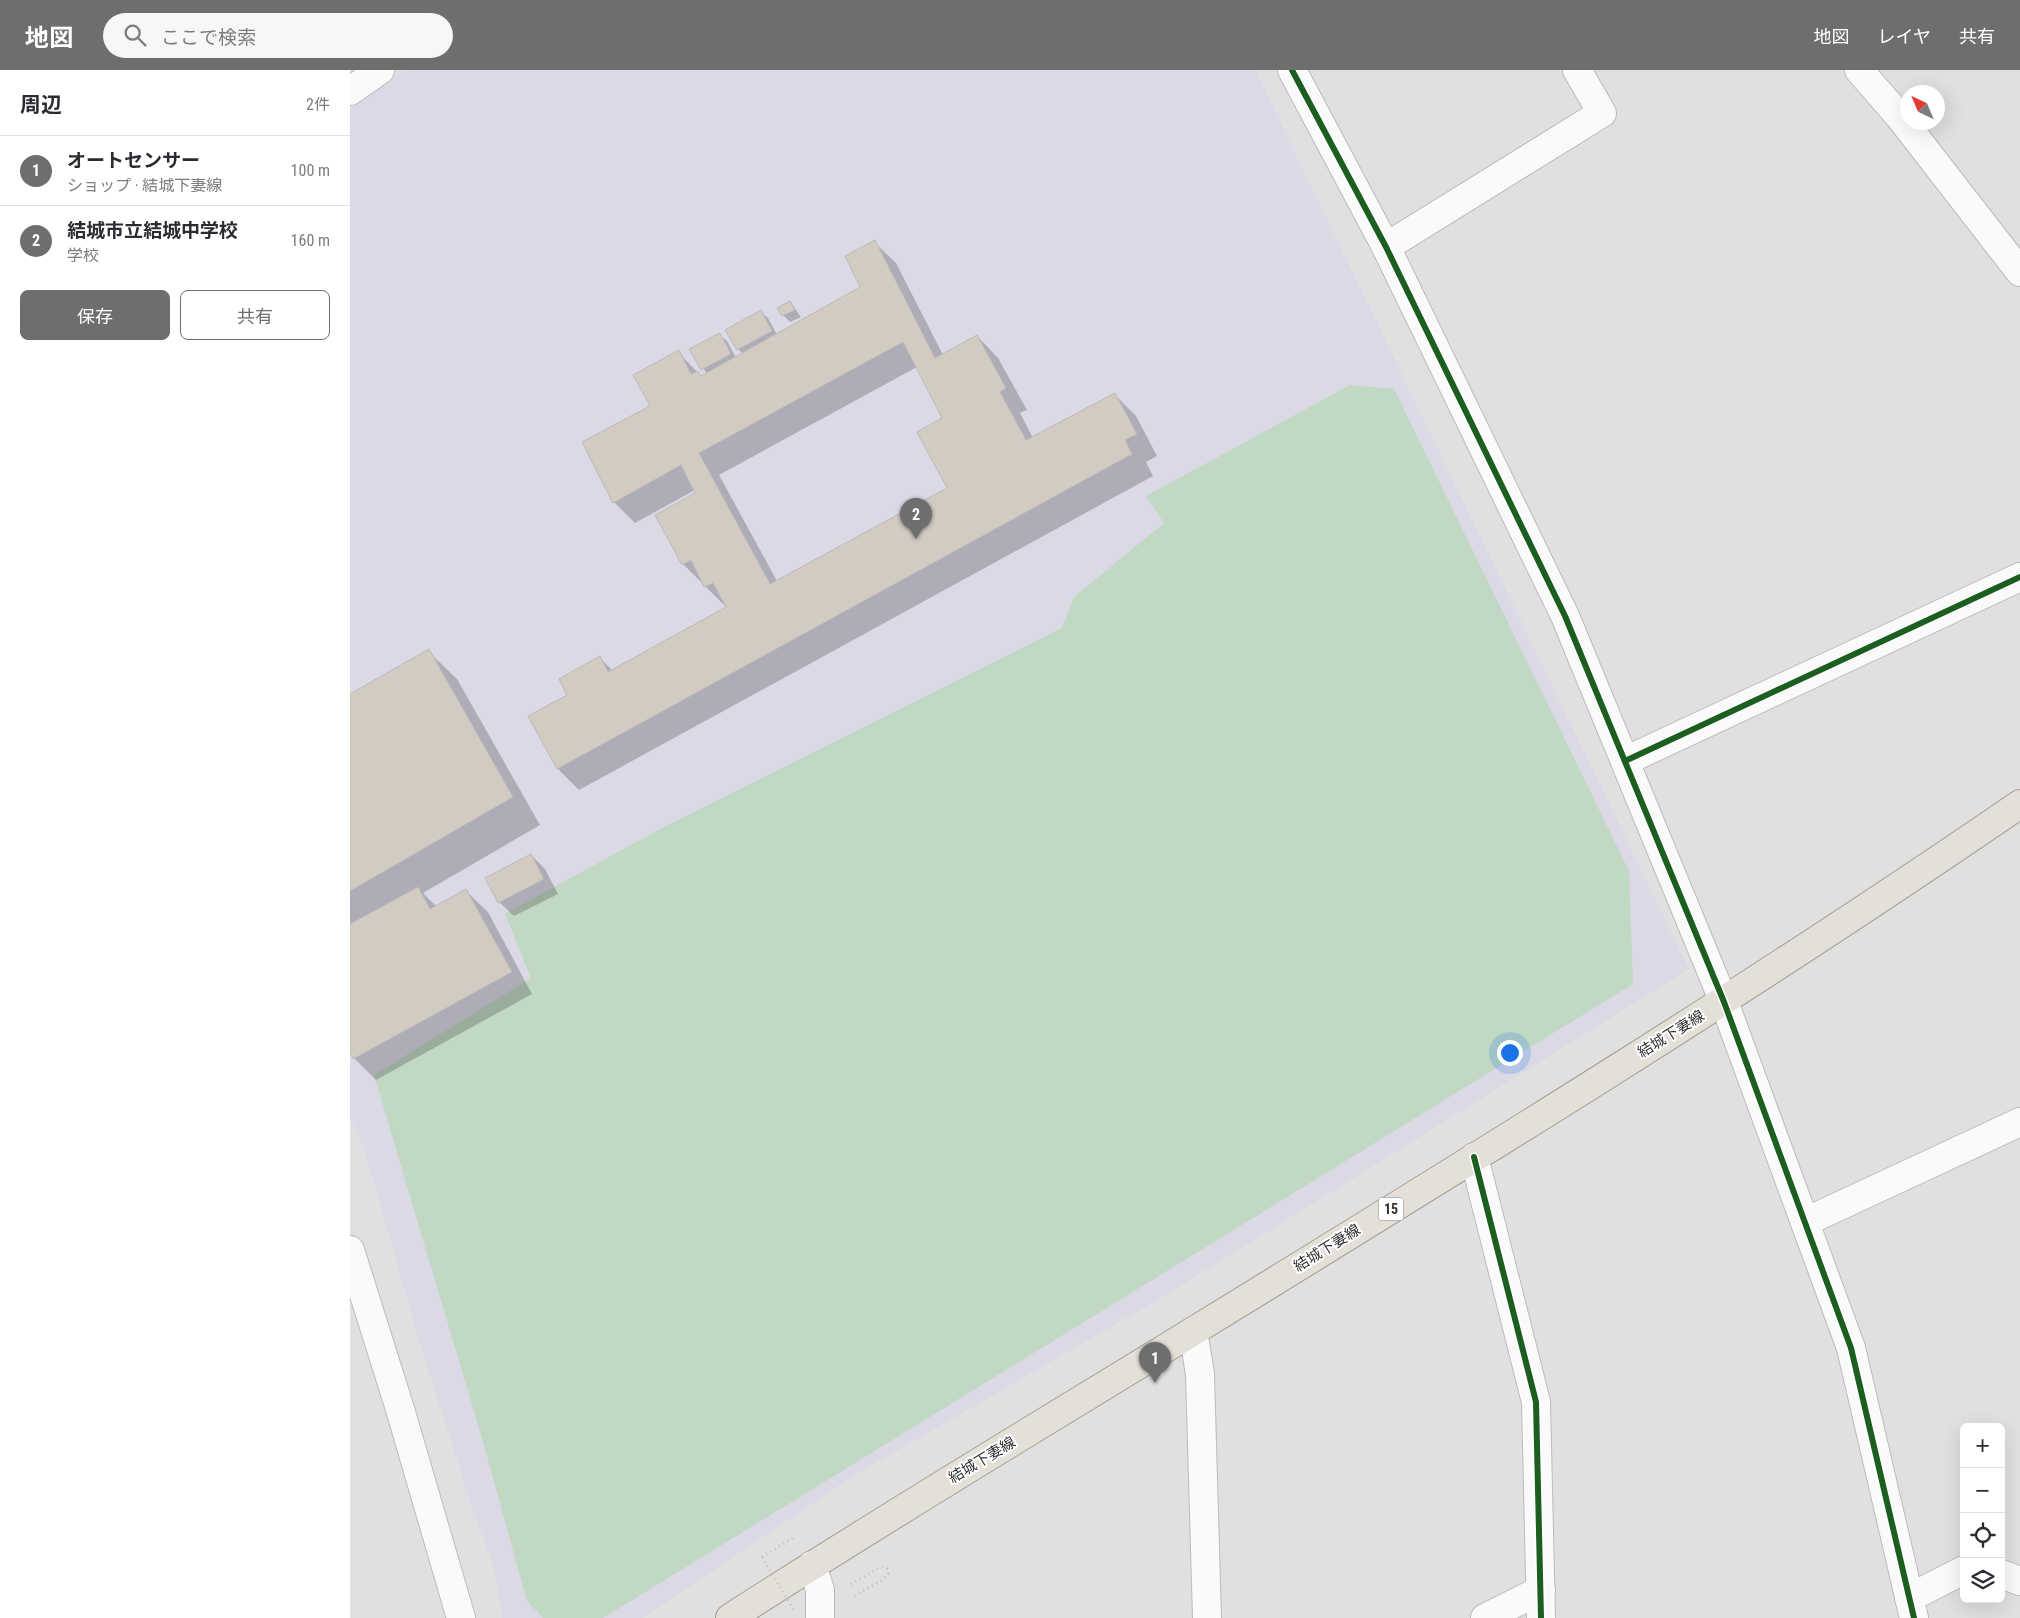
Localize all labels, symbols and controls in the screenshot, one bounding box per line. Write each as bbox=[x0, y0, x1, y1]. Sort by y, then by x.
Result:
search box bbox=[103, 13, 453, 58]
icon: search bbox=[121, 21, 149, 49]
text: 地図 bbox=[25, 24, 73, 52]
text: ここで検索 bbox=[161, 26, 256, 49]
text: 地図 bbox=[1814, 26, 1850, 47]
text: レイヤ bbox=[1878, 26, 1931, 47]
text: 共有 bbox=[1959, 26, 1995, 47]
north arrow bbox=[1900, 85, 1945, 130]
text: 周辺 bbox=[20, 93, 62, 117]
text: 2件 bbox=[306, 95, 330, 114]
text: オートセンサー bbox=[67, 149, 200, 172]
text: 1 bbox=[32, 161, 40, 180]
text: 100 m bbox=[291, 161, 330, 180]
text: ショップ · 結城下妻線 bbox=[67, 176, 222, 195]
text: 結城市立結城中学校 bbox=[67, 219, 238, 242]
text: 2 bbox=[32, 231, 40, 250]
text: 160 m bbox=[291, 231, 330, 250]
text: 学校 bbox=[67, 246, 99, 265]
button: 保存 bbox=[20, 290, 170, 340]
button: 共有 bbox=[180, 290, 330, 340]
pin: 2 bbox=[900, 498, 932, 539]
street label: 結城下妻線 bbox=[1634, 1006, 1708, 1062]
your location bbox=[1497, 1040, 1523, 1066]
road number: 15 bbox=[1378, 1198, 1404, 1220]
street label: 結城下妻線 bbox=[1290, 1220, 1364, 1276]
pin: 1 bbox=[1139, 1342, 1171, 1383]
map controls bbox=[1960, 1423, 2005, 1603]
button: + bbox=[1960, 1423, 2005, 1468]
street label: 結城下妻線 bbox=[945, 1433, 1019, 1487]
button: − bbox=[1960, 1468, 2005, 1513]
button: locate bbox=[1960, 1513, 2005, 1558]
button: layers bbox=[1960, 1558, 2005, 1603]

